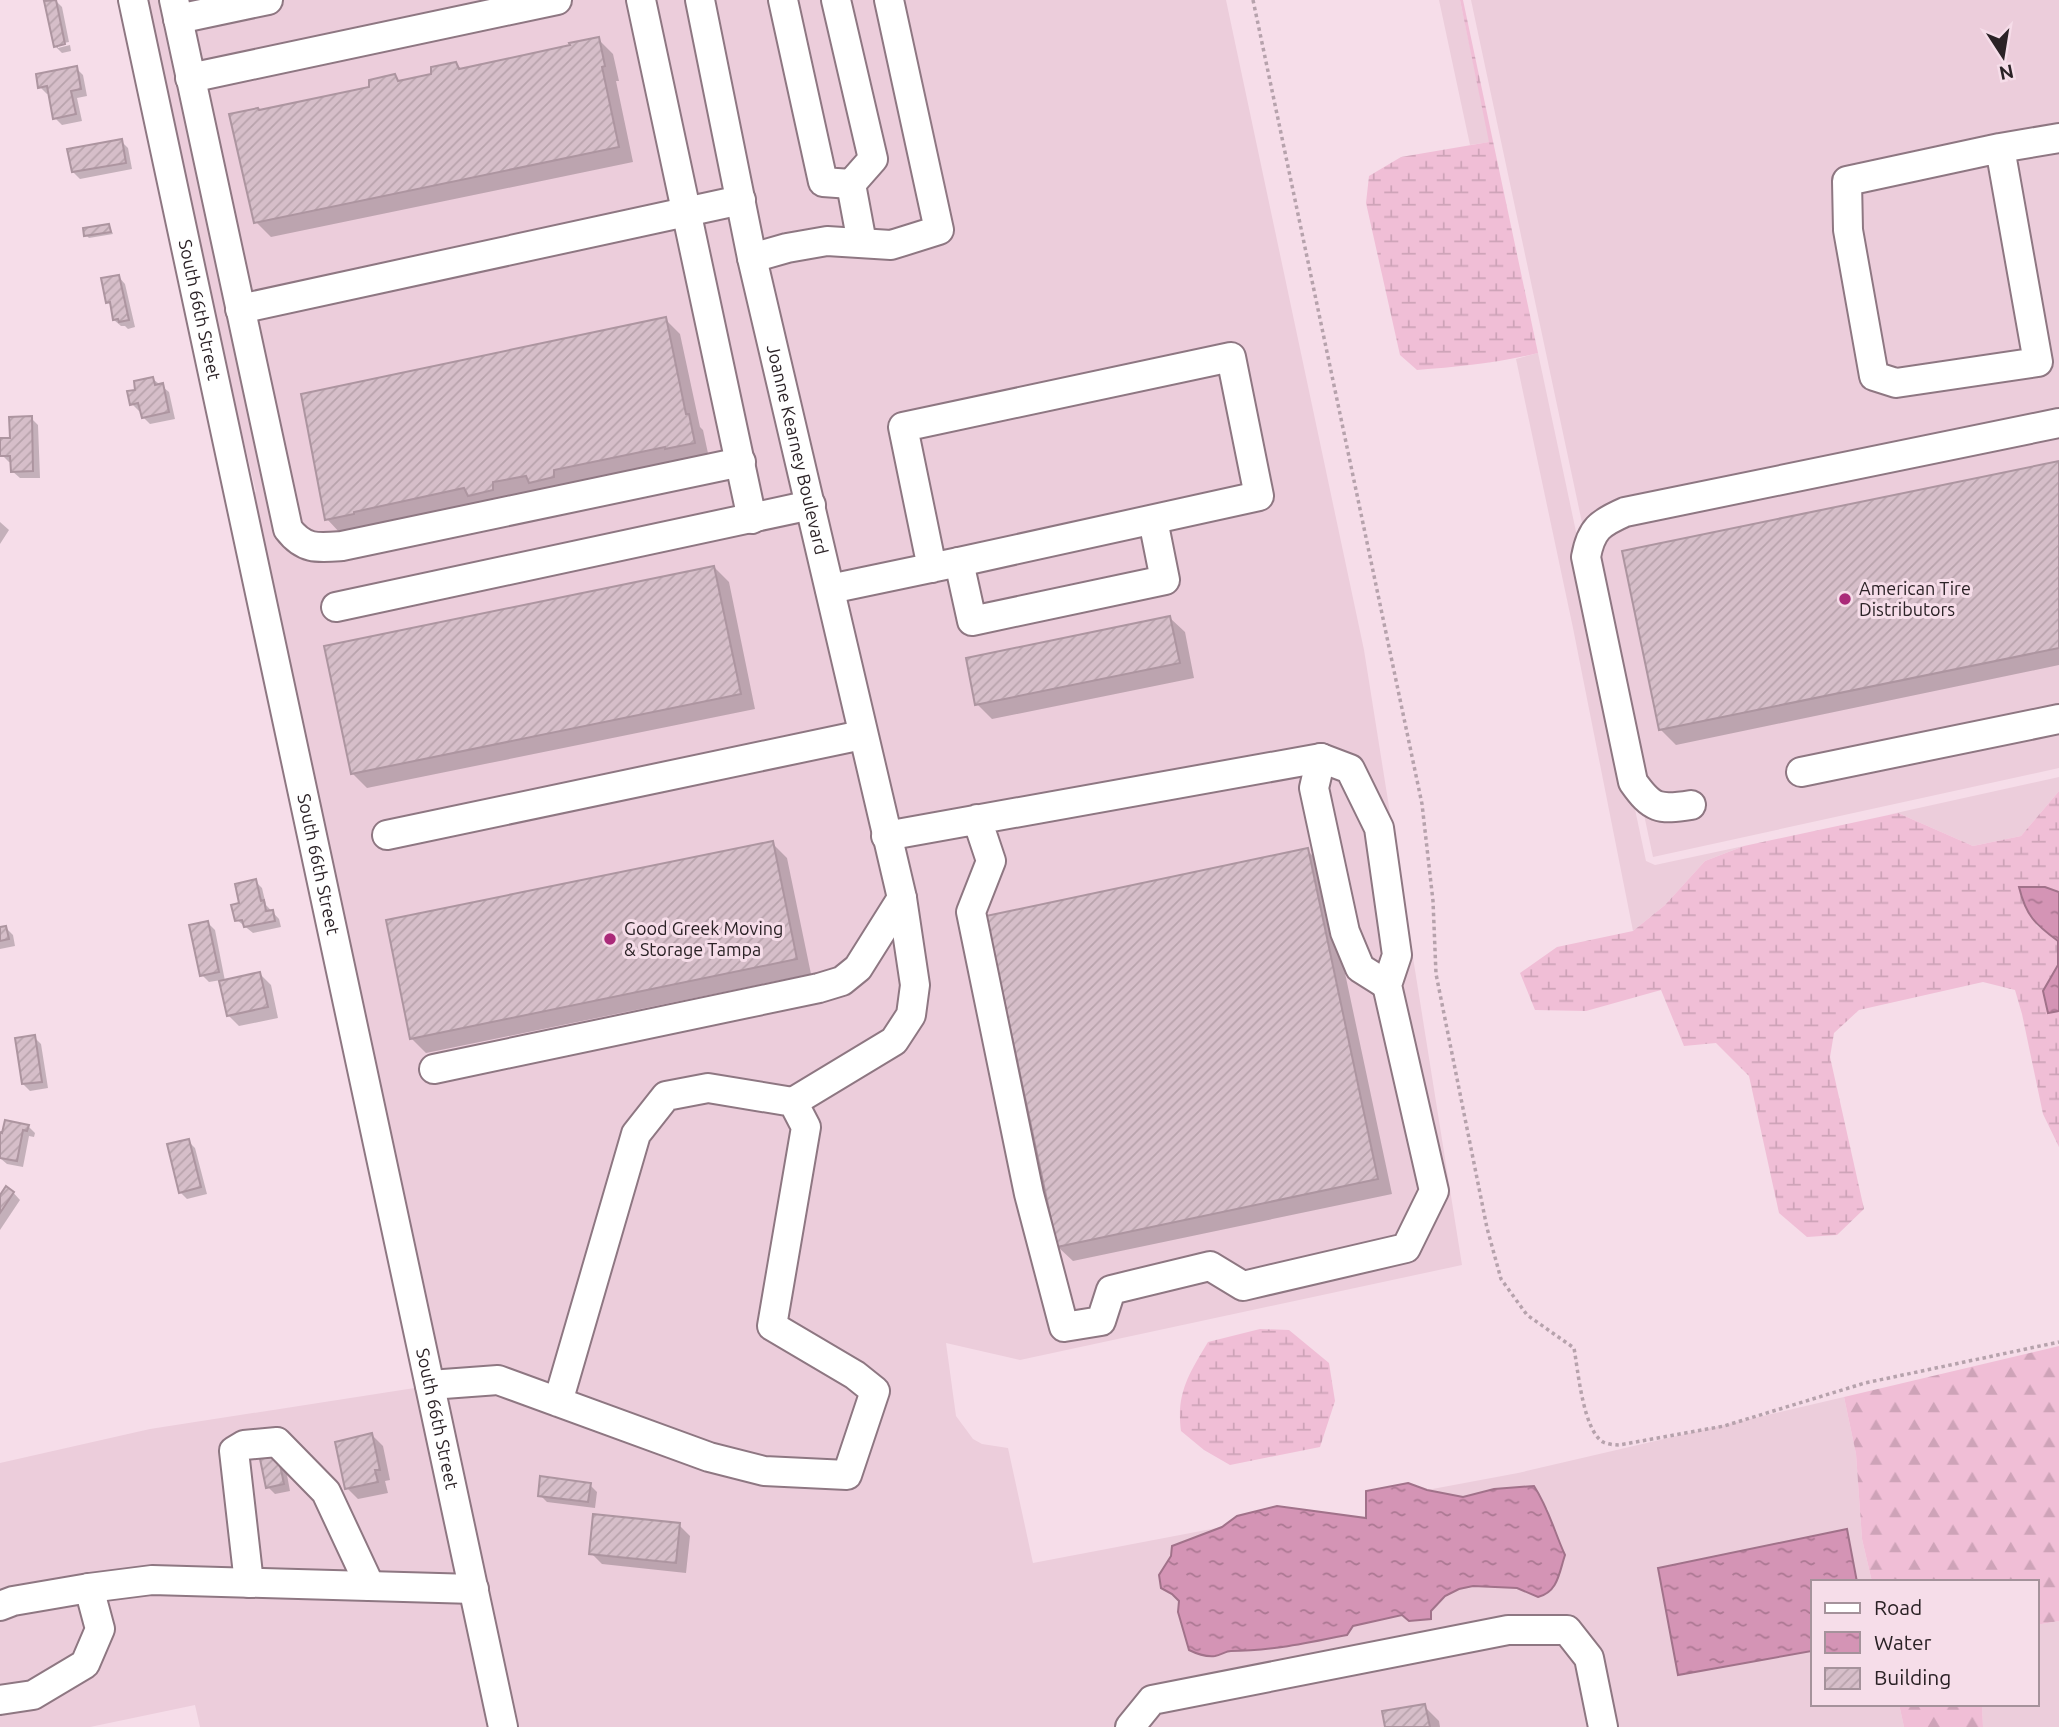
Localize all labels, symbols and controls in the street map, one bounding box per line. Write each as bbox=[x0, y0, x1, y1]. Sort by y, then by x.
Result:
north arrow bbox=[1968, 21, 2038, 91]
text: N bbox=[1997, 60, 2016, 85]
street label: South 66th Street bbox=[176, 237, 225, 382]
street label: Joanne Kearney Boulevard bbox=[764, 342, 832, 557]
place label: American Tire Distributors bbox=[1859, 578, 1971, 619]
marker: American Tire Distributors bbox=[1837, 591, 1853, 607]
street label: South 66th Street bbox=[294, 792, 344, 937]
place label: Good Greek Moving & Storage Tampa bbox=[624, 918, 783, 959]
marker: Good Greek Moving & Storage Tampa bbox=[602, 931, 618, 947]
street label: South 66th Street bbox=[413, 1346, 463, 1491]
legend bbox=[1811, 1580, 2038, 1706]
text: Road bbox=[1874, 1595, 1922, 1619]
text: Water bbox=[1874, 1630, 1932, 1654]
text: Building bbox=[1874, 1665, 1951, 1689]

